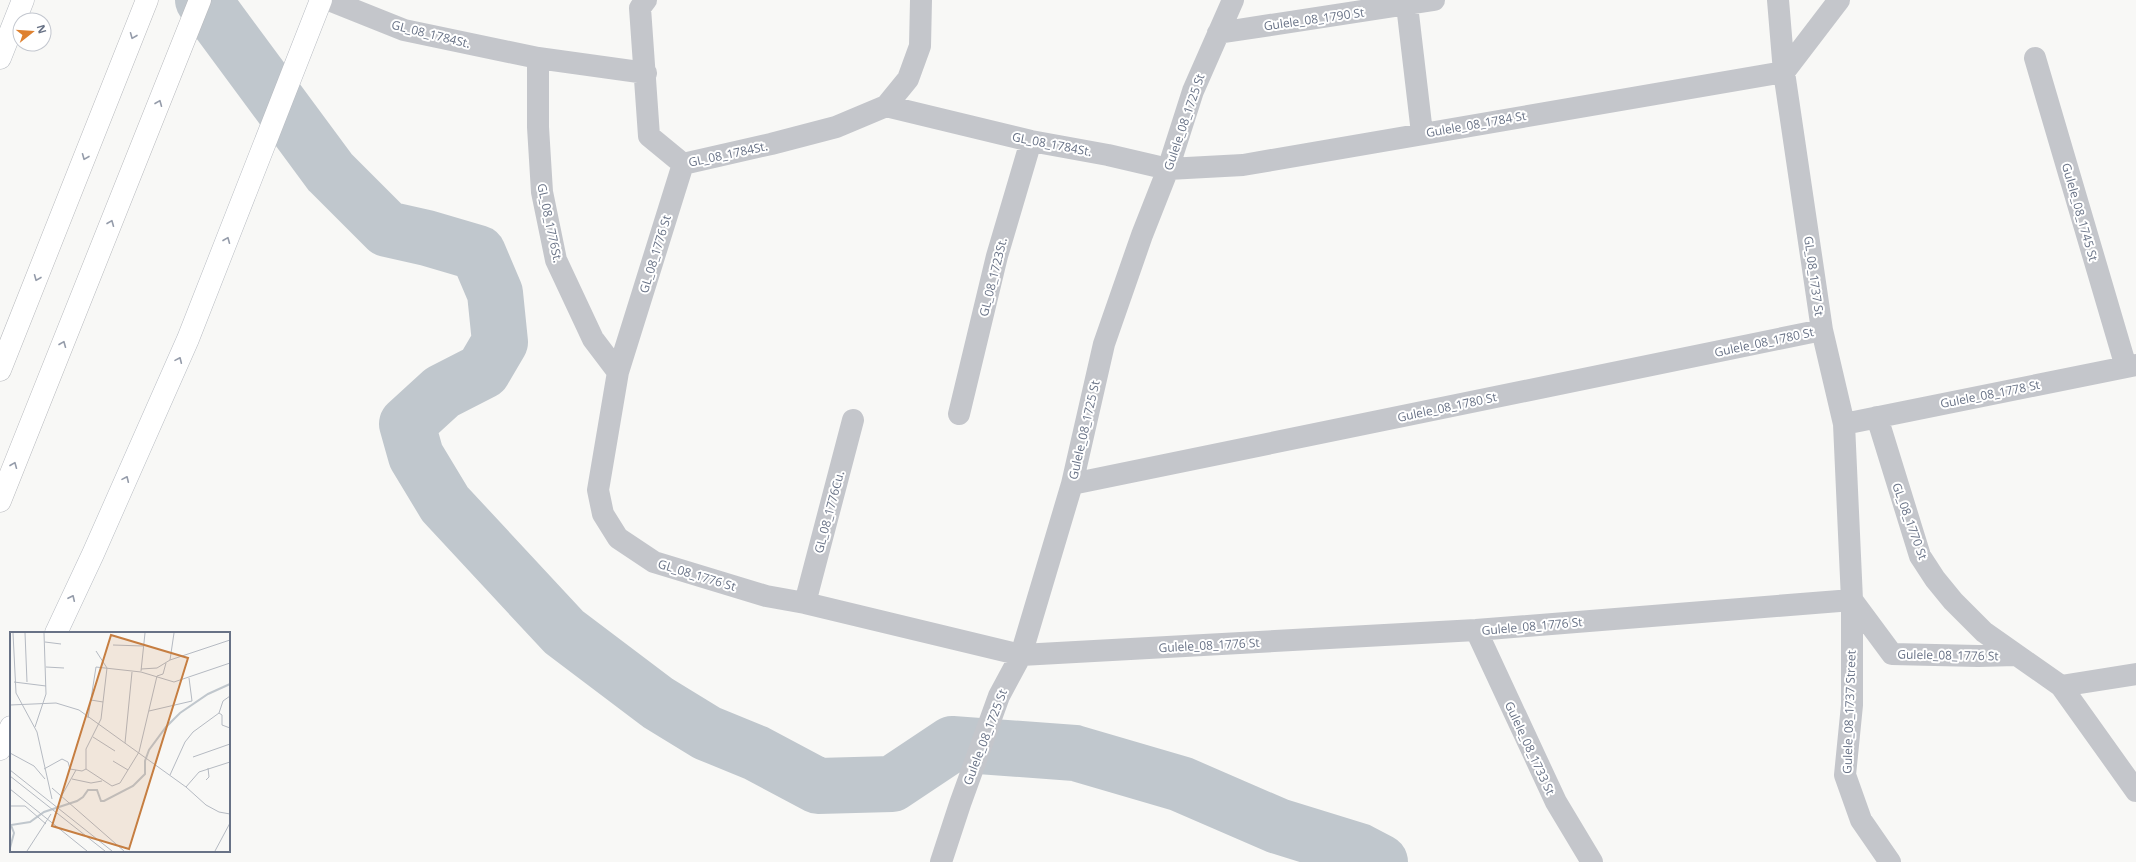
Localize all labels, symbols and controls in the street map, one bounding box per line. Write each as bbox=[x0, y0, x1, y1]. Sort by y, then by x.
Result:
street label: Gulele_08_1790 St bbox=[1263, 4, 1365, 34]
north arrow bbox=[12, 12, 52, 52]
street label: GL_08_1784St. bbox=[390, 16, 472, 52]
text: N bbox=[34, 22, 51, 35]
one-way arrow bbox=[129, 33, 137, 40]
street label: Gulele_08_1725 St bbox=[1159, 71, 1209, 173]
one-way arrow bbox=[155, 99, 163, 106]
street label: Gulele_08_1784 St bbox=[1425, 107, 1527, 141]
street label: GL_08_1784St. bbox=[1011, 128, 1093, 160]
street label: GL_08_1784St. bbox=[687, 137, 769, 171]
one-way arrow bbox=[81, 154, 89, 161]
street label: Gulele_08_1745 St bbox=[2058, 161, 2102, 263]
street label: GL_08_1776St. bbox=[533, 182, 567, 264]
street label: GL_08_1776 St bbox=[635, 213, 675, 295]
one-way arrow bbox=[106, 220, 114, 228]
street label: GL_08_1737 St bbox=[1800, 235, 1828, 317]
one-way arrow bbox=[223, 236, 231, 243]
street label: GL_08_1723St. bbox=[975, 236, 1011, 318]
one-way arrow bbox=[33, 274, 41, 281]
street label: Gulele_08_1780 St bbox=[1713, 323, 1815, 361]
one-way arrow bbox=[58, 341, 66, 348]
one-way arrow bbox=[174, 357, 182, 364]
street label: Gulele_08_1778 St bbox=[1939, 376, 2041, 412]
street label: Gulele_08_1725 St bbox=[1064, 379, 1104, 481]
street label: Gulele_08_1780 St bbox=[1396, 388, 1498, 426]
one-way arrow bbox=[10, 461, 18, 468]
street label: GL_08_1776Cu. bbox=[810, 469, 848, 555]
one-way arrow bbox=[121, 476, 129, 484]
street label: GL_08_1770 St bbox=[1888, 480, 1932, 562]
street label: GL_08_1776 St bbox=[656, 555, 738, 595]
one-way arrow bbox=[67, 594, 75, 602]
street label: Gulele_08_1776 St bbox=[1481, 613, 1583, 639]
inset map bbox=[10, 632, 230, 852]
street label: Gulele_08_1776 St bbox=[1158, 634, 1260, 656]
street label: Gulele_08_1776 St bbox=[1897, 646, 1999, 664]
street label: Gulele_08_1737 Street bbox=[1838, 650, 1860, 774]
street label: Gulele_08_1725 St bbox=[959, 687, 1011, 787]
street label: Gulele_08_1733 St bbox=[1501, 699, 1559, 797]

